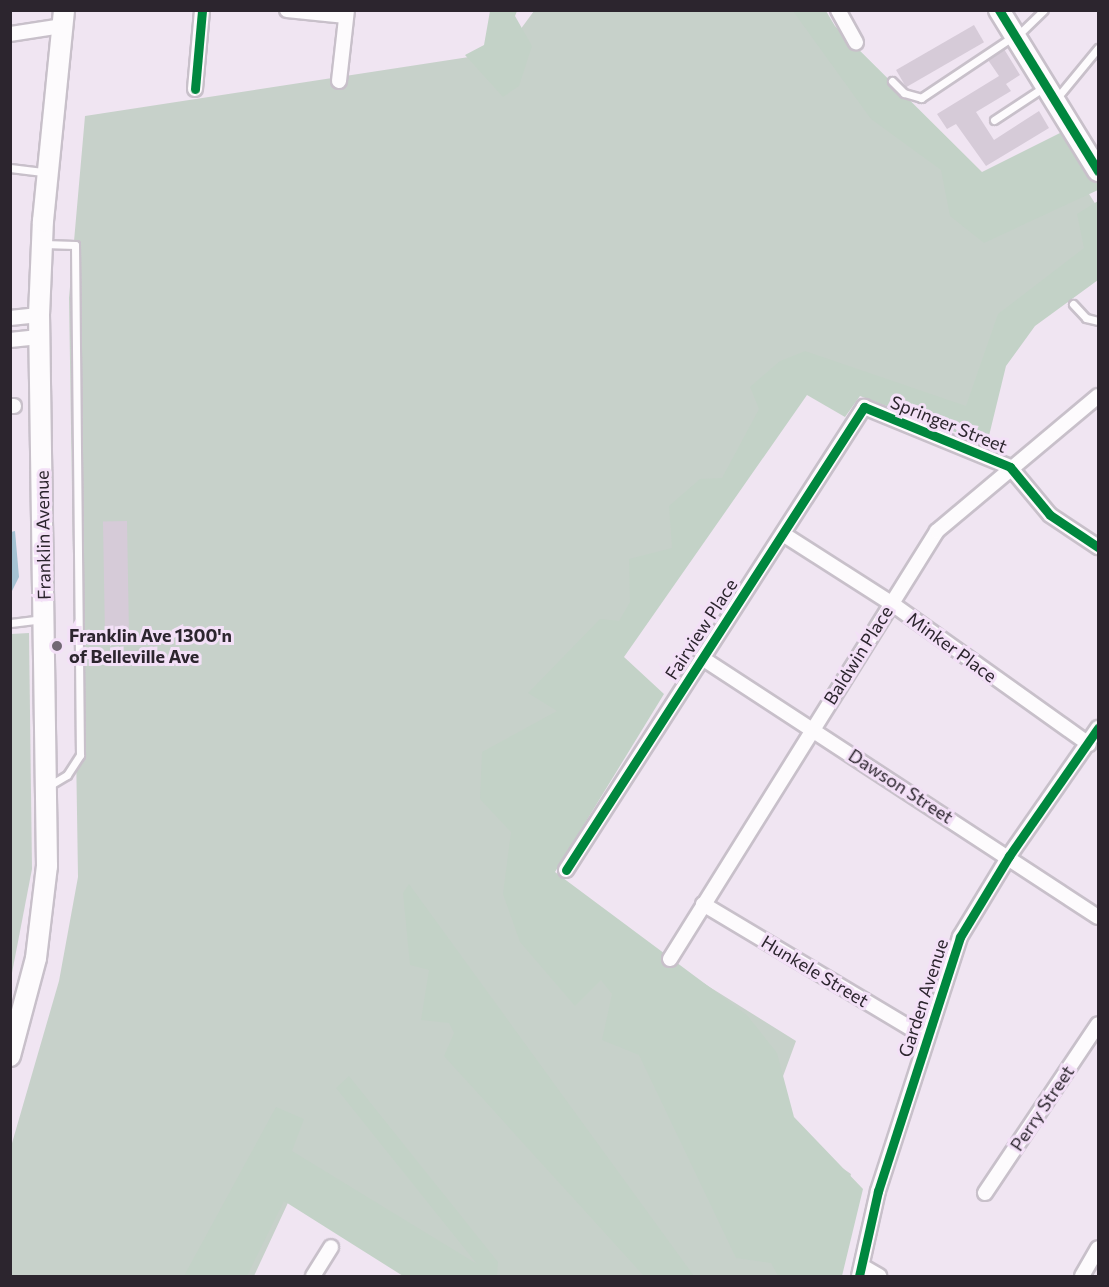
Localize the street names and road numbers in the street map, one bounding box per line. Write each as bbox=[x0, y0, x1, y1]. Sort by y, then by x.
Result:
street label: Springer Street bbox=[888, 391, 1010, 457]
street label: Franklin Avenue bbox=[31, 470, 55, 600]
street label: Fairview Place bbox=[660, 575, 742, 683]
street label: Baldwin Place bbox=[819, 602, 897, 708]
street label: Minker Place bbox=[903, 607, 1001, 687]
street label: Dawson Street bbox=[845, 744, 957, 828]
street label: Hunkele Street bbox=[758, 931, 872, 1011]
street label: Garden Avenue bbox=[894, 936, 952, 1060]
street label: Perry Street bbox=[1006, 1061, 1078, 1155]

